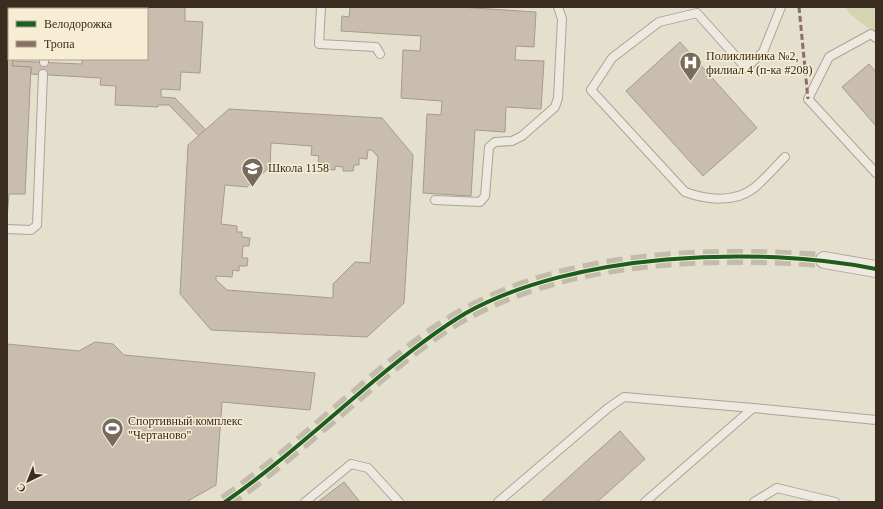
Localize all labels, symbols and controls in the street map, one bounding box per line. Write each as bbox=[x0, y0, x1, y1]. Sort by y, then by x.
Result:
legend bbox=[8, 8, 148, 60]
text: Велодорожка bbox=[44, 17, 113, 31]
text: Тропа bbox=[44, 37, 75, 51]
place label: Поликлиника №2, филиал 4 (п-ка #208) bbox=[706, 49, 812, 77]
hospital icon: Поликлиника №2, филиал 4 (п-ка #208) bbox=[677, 50, 703, 83]
school or university icon: Школа 1158 bbox=[240, 155, 266, 188]
place label: Школа 1158 bbox=[268, 161, 329, 175]
place label: Спортивный комплекс "Чертаново" bbox=[128, 414, 243, 442]
sports icon: Спортивный комплекс "Чертаново" bbox=[100, 415, 126, 448]
north arrow bbox=[8, 461, 48, 501]
text: С bbox=[14, 481, 28, 495]

